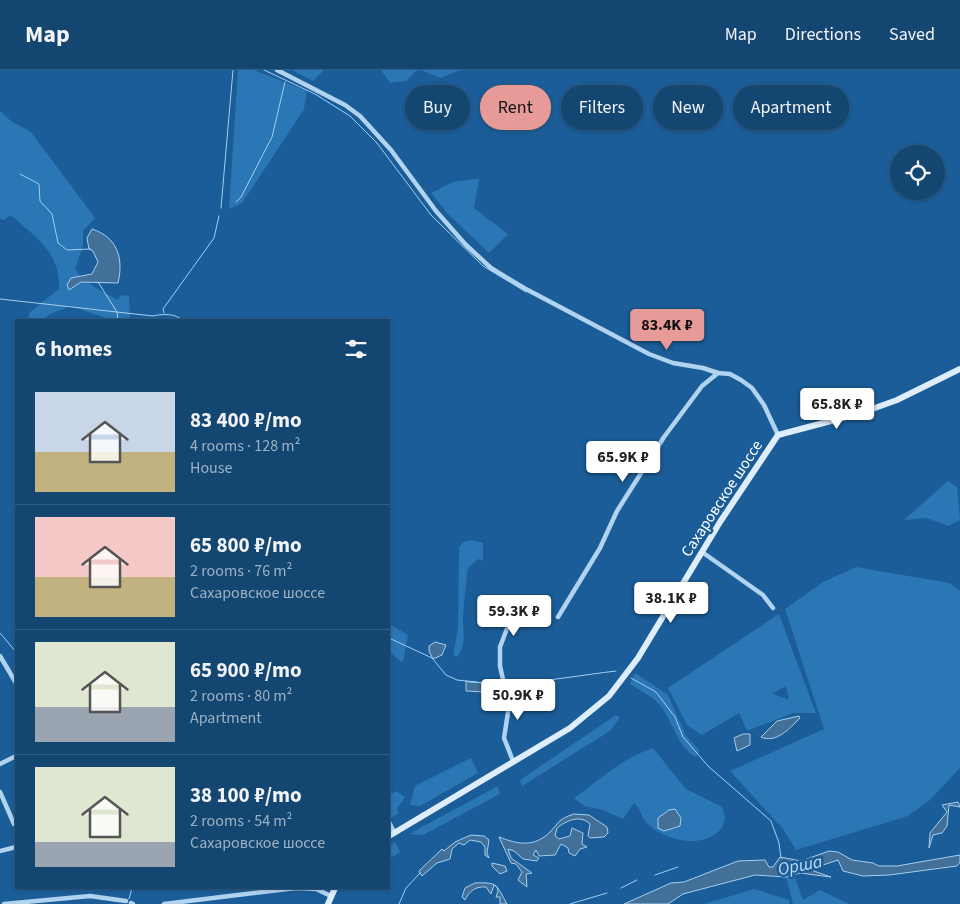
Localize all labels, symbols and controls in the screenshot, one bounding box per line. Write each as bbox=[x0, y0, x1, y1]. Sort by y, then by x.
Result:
text: Map bbox=[25, 17, 70, 52]
text: Map bbox=[725, 22, 757, 47]
text: Directions bbox=[785, 22, 861, 47]
text: Saved bbox=[889, 22, 935, 47]
chip: Buy bbox=[405, 85, 470, 130]
chip: Rent bbox=[480, 85, 551, 130]
chip: Filters bbox=[561, 85, 643, 130]
chip: New bbox=[653, 85, 723, 130]
chip: Apartment bbox=[733, 85, 849, 130]
map controls bbox=[890, 145, 945, 200]
button: locate bbox=[890, 145, 945, 200]
pin: 83.4K ₽ bbox=[621, 308, 713, 351]
text: 83.4K ₽ bbox=[641, 314, 693, 336]
text: 6 homes bbox=[35, 334, 112, 364]
icon: filters bbox=[342, 335, 370, 363]
pin: 65.8K ₽ bbox=[791, 388, 883, 430]
text: 65.8K ₽ bbox=[811, 393, 863, 415]
text: 83 400 ₽/mo bbox=[190, 405, 302, 435]
icon: home bbox=[75, 412, 135, 472]
text: 4 rooms · 128 m² bbox=[190, 435, 300, 457]
street label: Сахаровское шоссе bbox=[676, 436, 768, 561]
pin: 65.9K ₽ bbox=[577, 440, 669, 483]
text: 65.9K ₽ bbox=[597, 446, 649, 468]
text: House bbox=[190, 457, 232, 479]
text: 65 800 ₽/mo bbox=[190, 530, 302, 560]
icon: home bbox=[75, 537, 135, 597]
text: 2 rooms · 76 m² bbox=[190, 560, 292, 582]
text: Сахаровское шоссе bbox=[190, 582, 325, 604]
pin: 38.1K ₽ bbox=[625, 582, 717, 624]
text: 38.1K ₽ bbox=[645, 587, 697, 609]
pin: 59.3K ₽ bbox=[468, 594, 560, 637]
text: 59.3K ₽ bbox=[488, 600, 540, 622]
text: 65 900 ₽/mo bbox=[190, 655, 302, 685]
icon: home bbox=[75, 662, 135, 722]
pin: 50.9K ₽ bbox=[472, 678, 564, 721]
text: 50.9K ₽ bbox=[492, 684, 544, 706]
text: 2 rooms · 80 m² bbox=[190, 685, 292, 707]
text: Apartment bbox=[190, 707, 262, 729]
text: 38 100 ₽/mo bbox=[190, 780, 302, 810]
icon: home bbox=[75, 787, 135, 847]
text: 2 rooms · 54 m² bbox=[190, 810, 292, 832]
text: Сахаровское шоссе bbox=[190, 832, 325, 854]
water label: Орша bbox=[776, 849, 825, 882]

